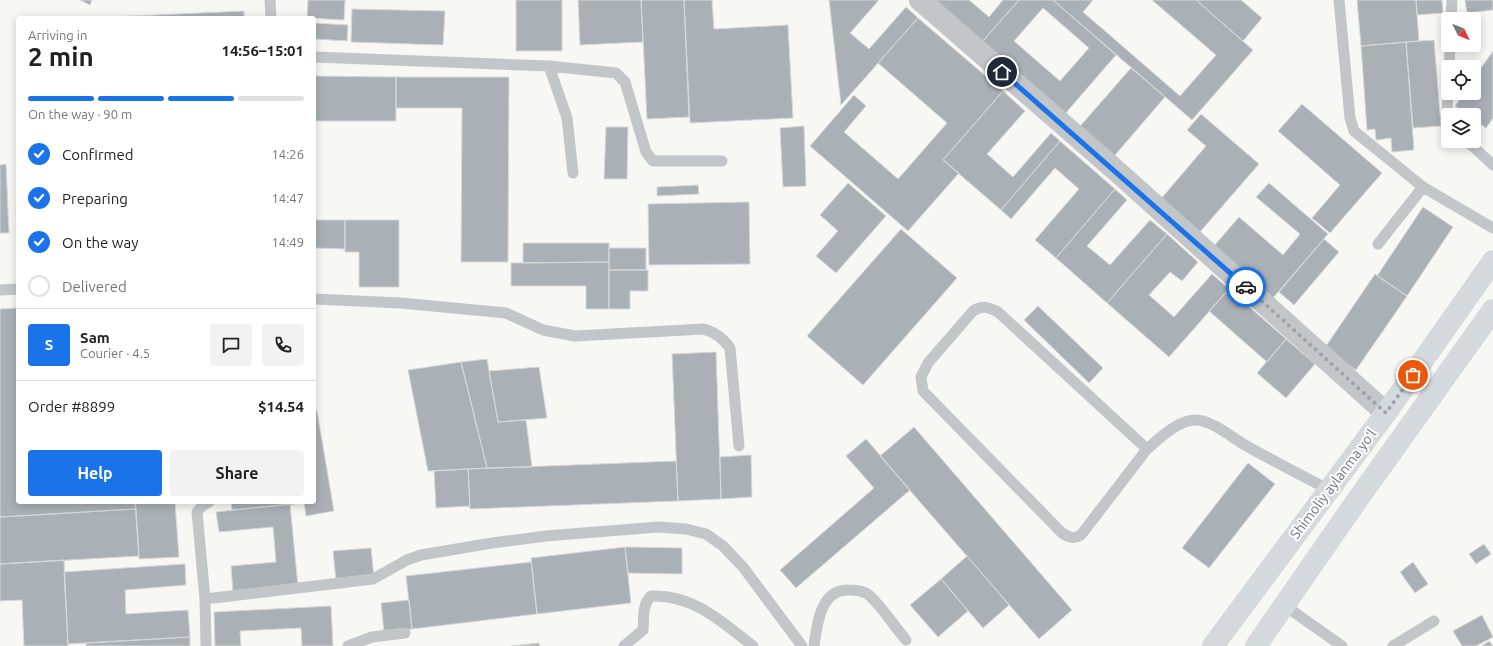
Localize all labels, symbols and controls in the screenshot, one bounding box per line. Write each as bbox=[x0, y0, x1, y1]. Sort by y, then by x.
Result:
north arrow bbox=[1441, 12, 1481, 52]
map controls bbox=[1441, 12, 1481, 148]
text: Arriving in bbox=[28, 28, 87, 42]
text: 2 min bbox=[28, 42, 94, 71]
text: 14:56–15:01 bbox=[221, 42, 304, 59]
pin bbox=[985, 55, 1019, 89]
button: locate bbox=[1441, 60, 1481, 100]
icon: home bbox=[991, 61, 1013, 83]
text: On the way · 90 m bbox=[28, 107, 132, 121]
button: layers bbox=[1441, 108, 1481, 148]
icon: check bbox=[28, 143, 50, 165]
text: Confirmed bbox=[62, 146, 134, 163]
text: 14:26 bbox=[271, 147, 304, 161]
icon: check bbox=[28, 187, 50, 209]
text: Preparing bbox=[62, 190, 128, 207]
text: 14:47 bbox=[271, 191, 304, 205]
icon: check bbox=[28, 231, 50, 253]
text: On the way bbox=[62, 234, 138, 251]
text: 14:49 bbox=[271, 235, 304, 249]
courier bbox=[1226, 267, 1266, 307]
icon: car bbox=[1235, 276, 1257, 298]
text: Delivered bbox=[62, 278, 127, 295]
button: chat bbox=[210, 324, 252, 366]
button: phone bbox=[262, 324, 304, 366]
text: Sam bbox=[80, 329, 110, 346]
text: S bbox=[45, 336, 53, 353]
text: Courier · 4.5 bbox=[80, 346, 150, 360]
pin bbox=[1396, 358, 1430, 392]
icon: bag bbox=[1402, 364, 1424, 386]
text: Order #8899 bbox=[28, 398, 115, 415]
text: $14.54 bbox=[258, 398, 304, 415]
street label: Shimoliy aylanma yoʻl bbox=[1287, 426, 1380, 542]
button: Help bbox=[28, 450, 162, 496]
button: Share bbox=[170, 450, 304, 496]

